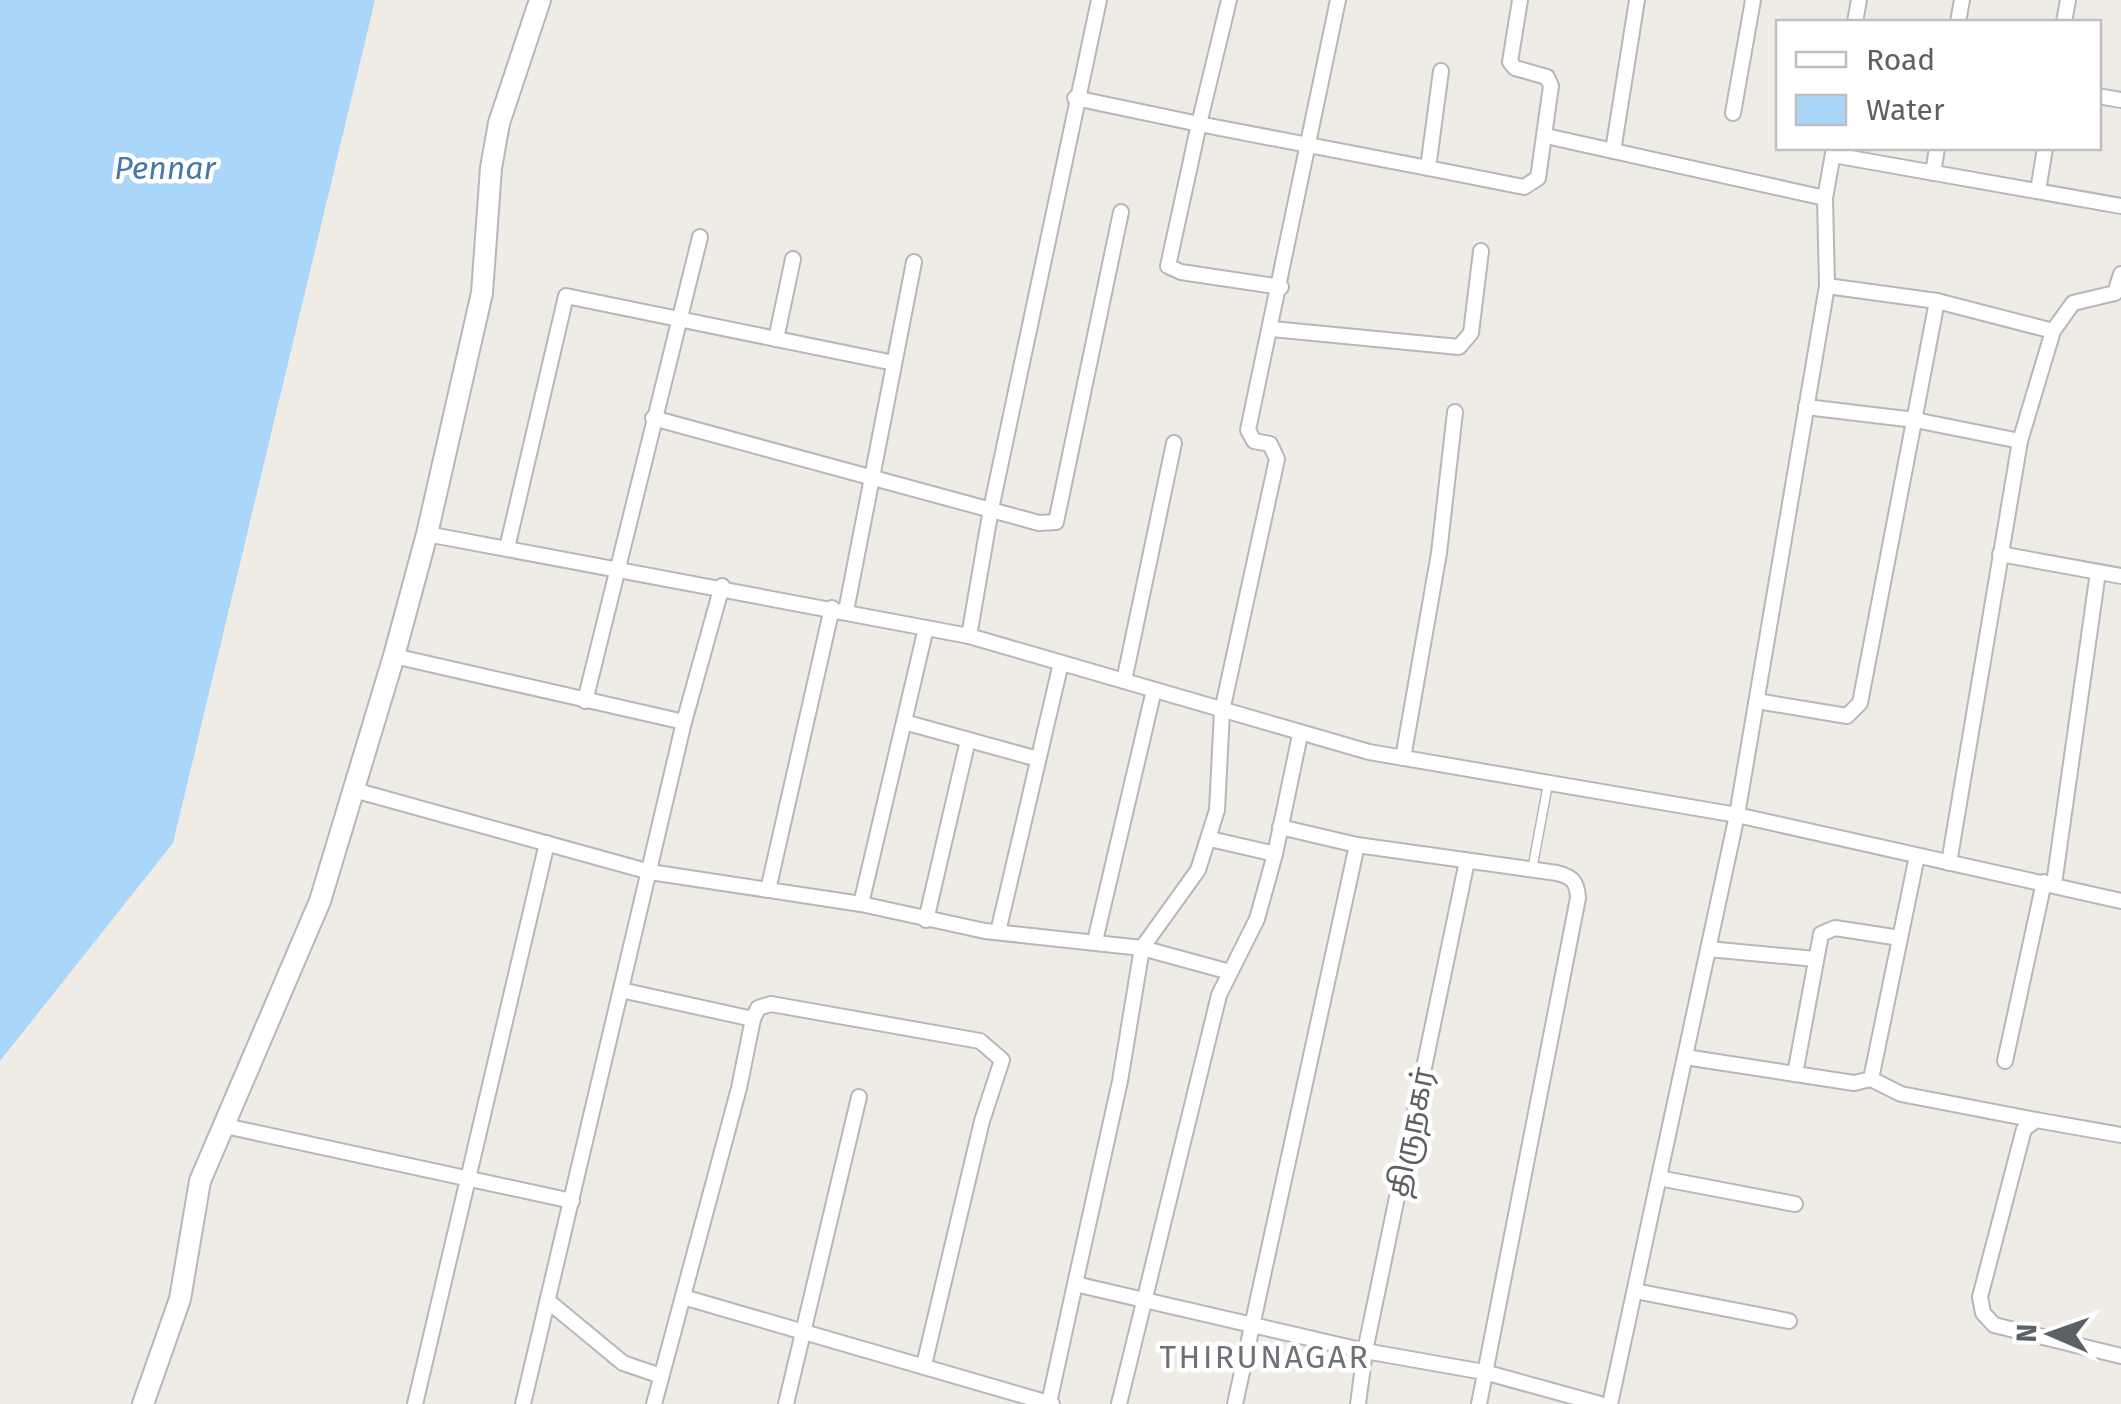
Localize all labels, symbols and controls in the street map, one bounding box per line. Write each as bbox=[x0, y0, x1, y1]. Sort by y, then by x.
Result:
legend bbox=[1776, 20, 2101, 150]
text: Road bbox=[1866, 42, 1935, 78]
text: Water bbox=[1866, 92, 1945, 128]
water label: Pennar bbox=[114, 149, 218, 187]
street label: திருநகர் bbox=[1380, 1064, 1444, 1201]
north arrow bbox=[2001, 1284, 2101, 1384]
text: N bbox=[2010, 1323, 2043, 1343]
district label: THIRUNAGAR bbox=[1160, 1338, 1370, 1376]

